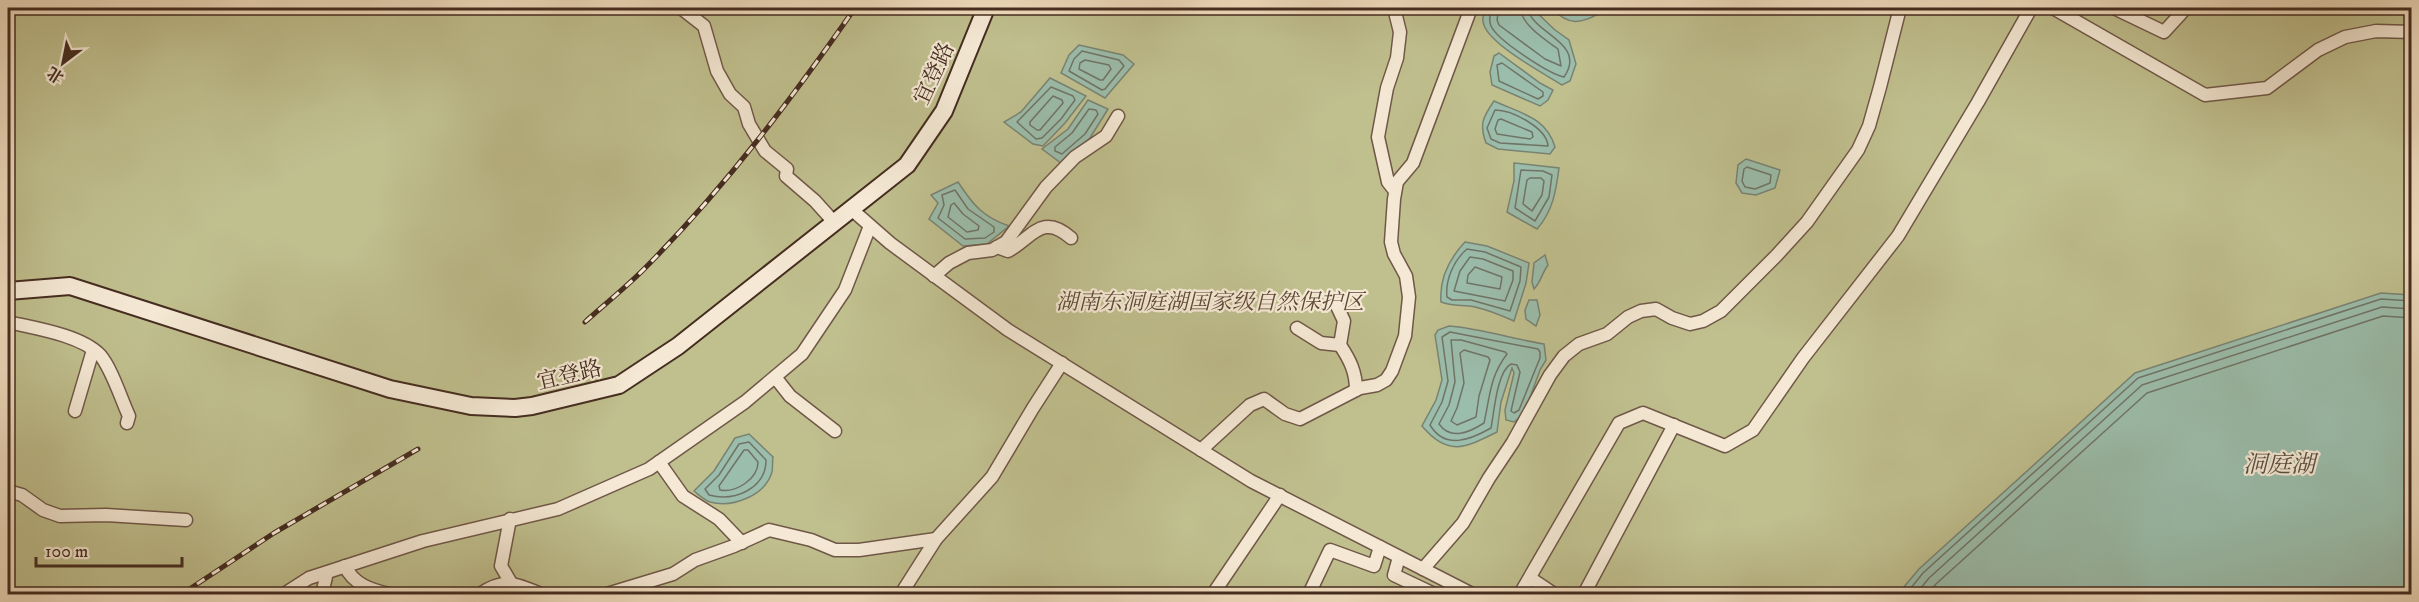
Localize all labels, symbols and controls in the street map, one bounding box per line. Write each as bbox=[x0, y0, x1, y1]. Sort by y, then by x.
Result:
north arrow bbox=[33, 33, 93, 93]
street label: 宜登路 bbox=[908, 38, 961, 109]
text: 北 bbox=[43, 62, 68, 88]
park label: 湖南东洞庭湖国家级自然保护区 bbox=[1056, 289, 1367, 316]
street label: 宜登路 bbox=[534, 355, 605, 396]
water label: 洞庭湖 bbox=[2243, 450, 2319, 480]
scale bar bbox=[36, 530, 182, 568]
text: 100 m bbox=[45, 541, 88, 563]

